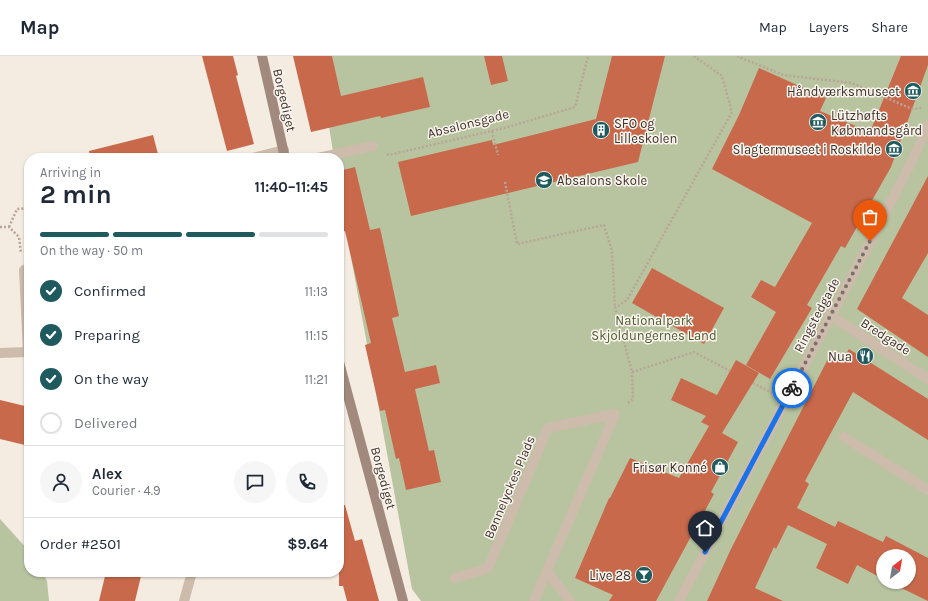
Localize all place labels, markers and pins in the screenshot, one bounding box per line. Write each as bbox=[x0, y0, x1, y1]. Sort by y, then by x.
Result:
museum icon: Håndværksmuseet bbox=[903, 81, 923, 101]
place label: Håndværksmuseet bbox=[787, 84, 900, 99]
place label: Lützhøfts Købmandsgård bbox=[831, 108, 922, 138]
museum icon: Lützhøfts Købmandsgård bbox=[808, 112, 828, 132]
place label: SFO og Lilleskolen bbox=[614, 116, 677, 146]
building icon: SFO og Lilleskolen bbox=[591, 120, 611, 140]
museum icon: Slagtermuseet i Roskilde bbox=[884, 139, 904, 159]
place label: Slagtermuseet i Roskilde bbox=[732, 142, 881, 157]
school or university icon: Absalons Skole bbox=[534, 170, 554, 190]
place label: Absalons Skole bbox=[557, 173, 648, 188]
pin bbox=[853, 200, 887, 241]
restaurant icon: Nua bbox=[855, 346, 875, 366]
place label: Nua bbox=[828, 349, 852, 364]
shop icon: Frisør Konné bbox=[710, 457, 730, 477]
place label: Frisør Konné bbox=[633, 460, 707, 475]
pin bbox=[688, 511, 722, 552]
bar icon: Live 28 bbox=[634, 565, 654, 585]
place label: Live 28 bbox=[589, 568, 631, 583]

